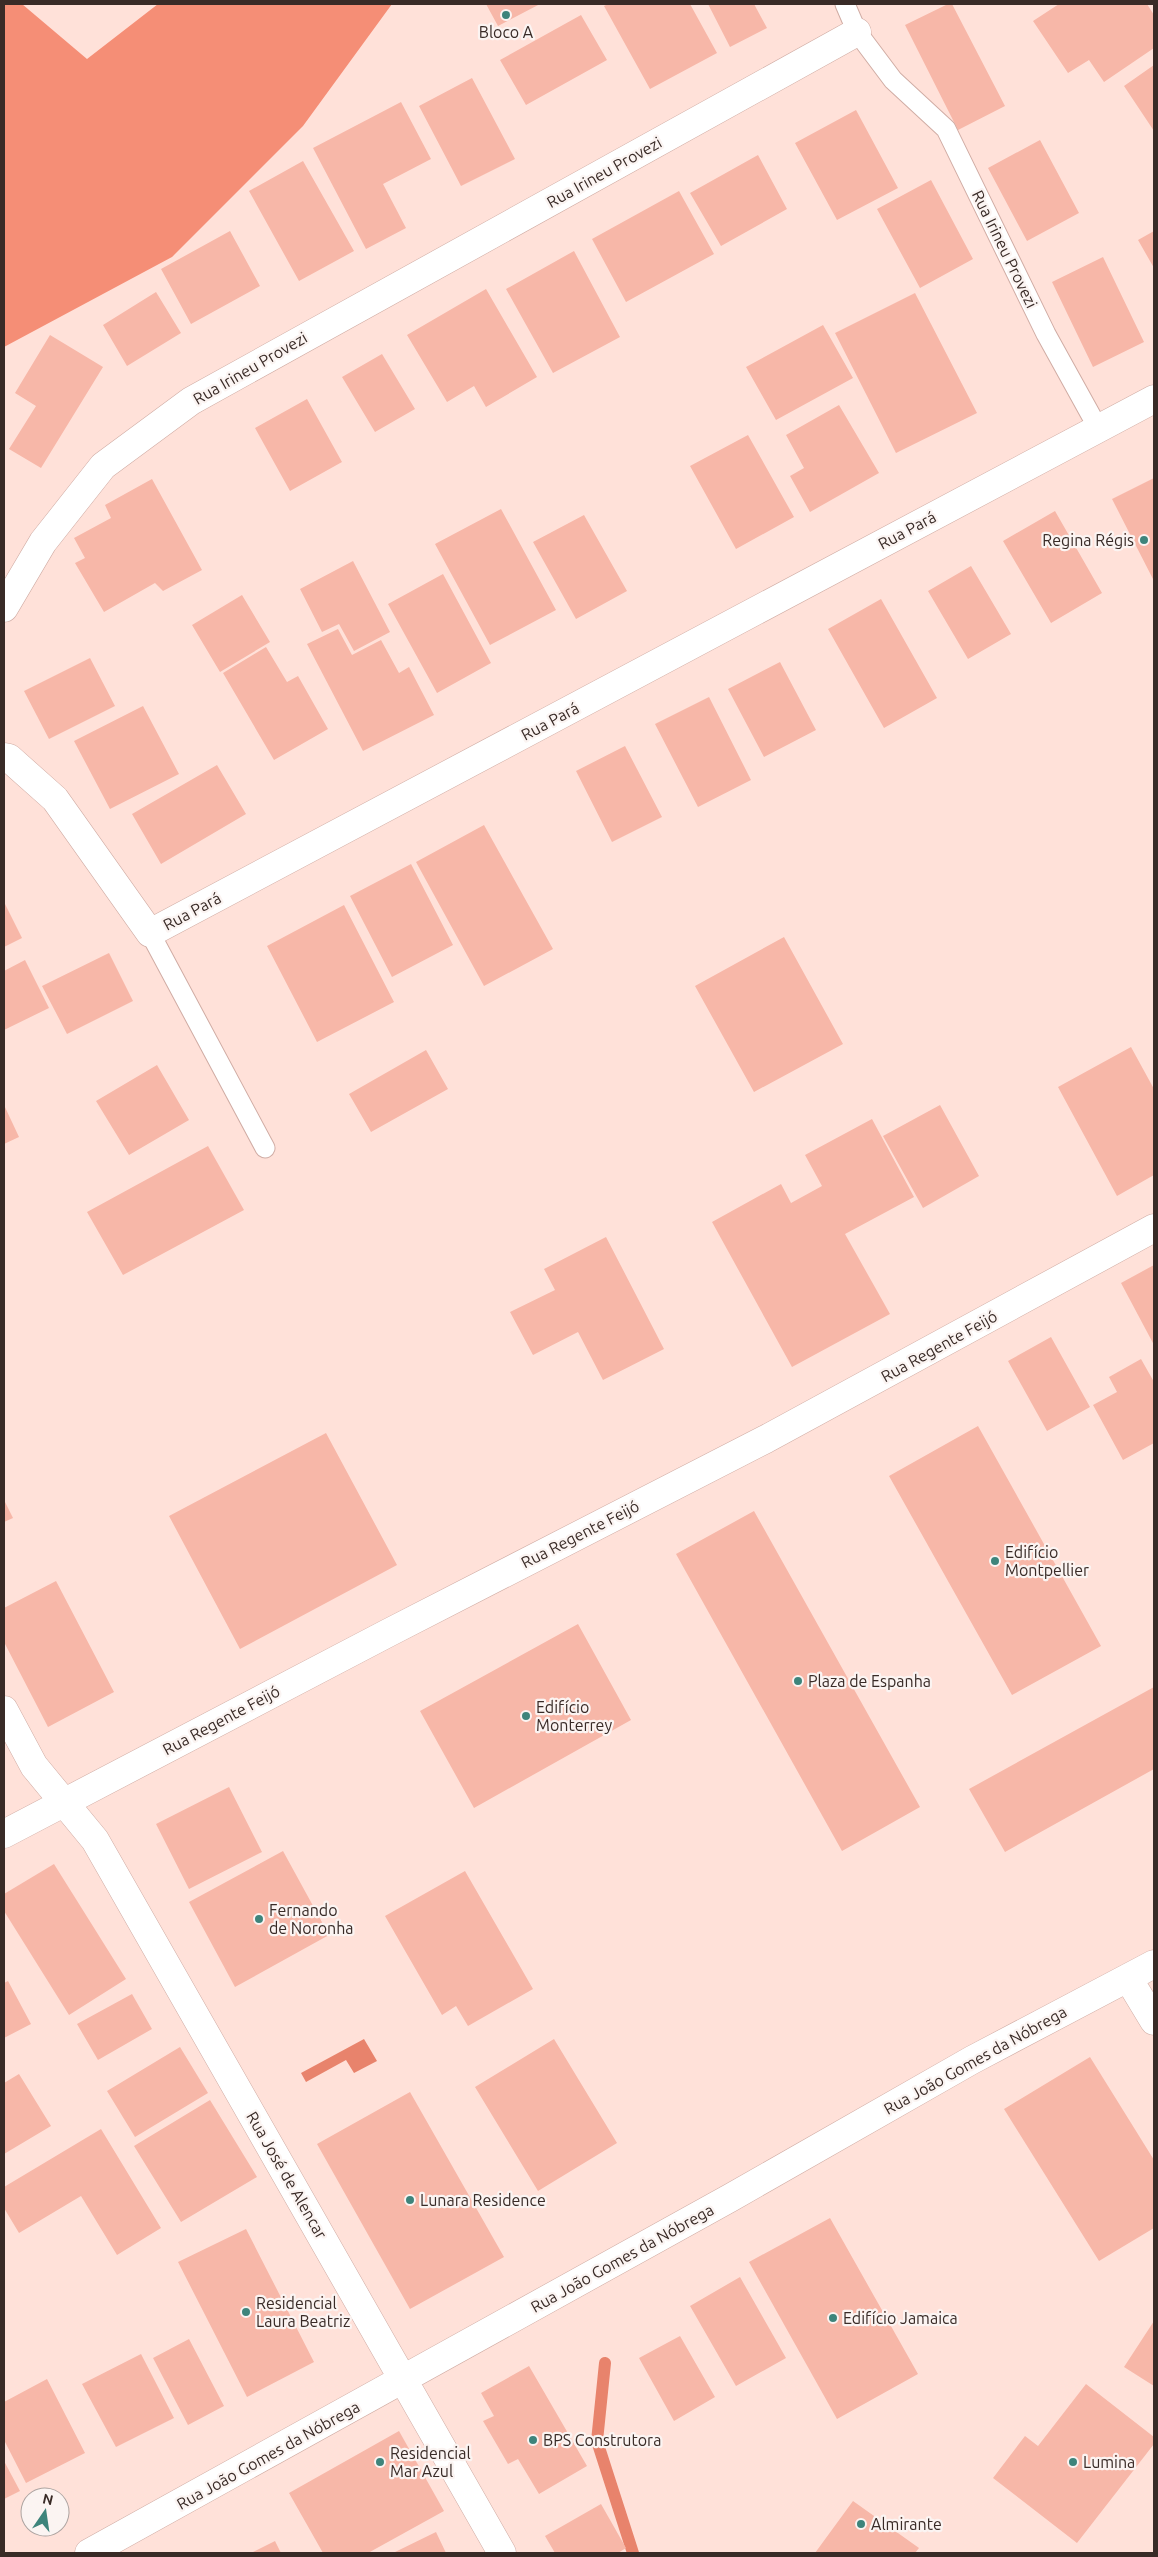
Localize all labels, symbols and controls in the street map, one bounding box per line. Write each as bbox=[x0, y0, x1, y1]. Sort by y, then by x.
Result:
marker: Bloco A bbox=[500, 9, 512, 21]
place label: Bloco A bbox=[479, 23, 534, 41]
street label: Rua Irineu Provezi bbox=[543, 133, 665, 211]
street label: Rua Irineu Provezi bbox=[969, 187, 1041, 311]
street label: Rua Irineu Provezi bbox=[190, 328, 310, 408]
street label: Rua Pará bbox=[875, 507, 939, 553]
place label: Regina Régis bbox=[1042, 531, 1134, 549]
marker: Regina Régis bbox=[1138, 534, 1150, 546]
street label: Rua Pará bbox=[518, 698, 582, 744]
street label: Rua Pará bbox=[160, 888, 224, 934]
street label: Rua Regente Feijó bbox=[878, 1307, 1000, 1385]
street label: Rua Regente Feijó bbox=[518, 1496, 642, 1572]
place label: Edifício Montpellier bbox=[1005, 1543, 1089, 1579]
marker: Edifício Montpellier bbox=[989, 1555, 1001, 1567]
place label: Plaza de Espanha bbox=[808, 1672, 931, 1690]
marker: Plaza de Espanha bbox=[792, 1675, 804, 1687]
street label: Rua Regente Feijó bbox=[159, 1682, 283, 1758]
place label: Edifício Monterrey bbox=[536, 1698, 612, 1734]
marker: Edifício Monterrey bbox=[520, 1710, 532, 1722]
place label: Fernando de Noronha bbox=[269, 1901, 354, 1937]
marker: Fernando de Noronha bbox=[253, 1913, 265, 1925]
street label: Rua João Gomes da Nóbrega bbox=[880, 2002, 1070, 2118]
street label: Rua José de Alencar bbox=[243, 2108, 331, 2242]
place label: Lunara Residence bbox=[420, 2191, 546, 2209]
marker: Lunara Residence bbox=[404, 2194, 416, 2206]
street label: Rua João Gomes da Nóbrega bbox=[527, 2200, 717, 2316]
place label: Residencial Laura Beatriz bbox=[256, 2294, 350, 2330]
marker: Residencial Laura Beatriz bbox=[240, 2306, 252, 2318]
place label: Edifício Jamaica bbox=[843, 2309, 958, 2327]
marker: Edifício Jamaica bbox=[827, 2312, 839, 2324]
street label: Rua João Gomes da Nóbrega bbox=[173, 2397, 363, 2513]
place label: BPS Construtora bbox=[543, 2431, 661, 2449]
marker: BPS Construtora bbox=[527, 2434, 539, 2446]
place label: Residencial Mar Azul bbox=[390, 2444, 471, 2480]
place label: Lumina bbox=[1083, 2453, 1135, 2471]
marker: Residencial Mar Azul bbox=[374, 2456, 386, 2468]
marker: Lumina bbox=[1067, 2456, 1079, 2468]
north arrow bbox=[20, 2487, 70, 2537]
text: N bbox=[41, 2490, 55, 2508]
place label: Almirante bbox=[871, 2515, 942, 2533]
marker: Almirante bbox=[855, 2518, 867, 2530]

